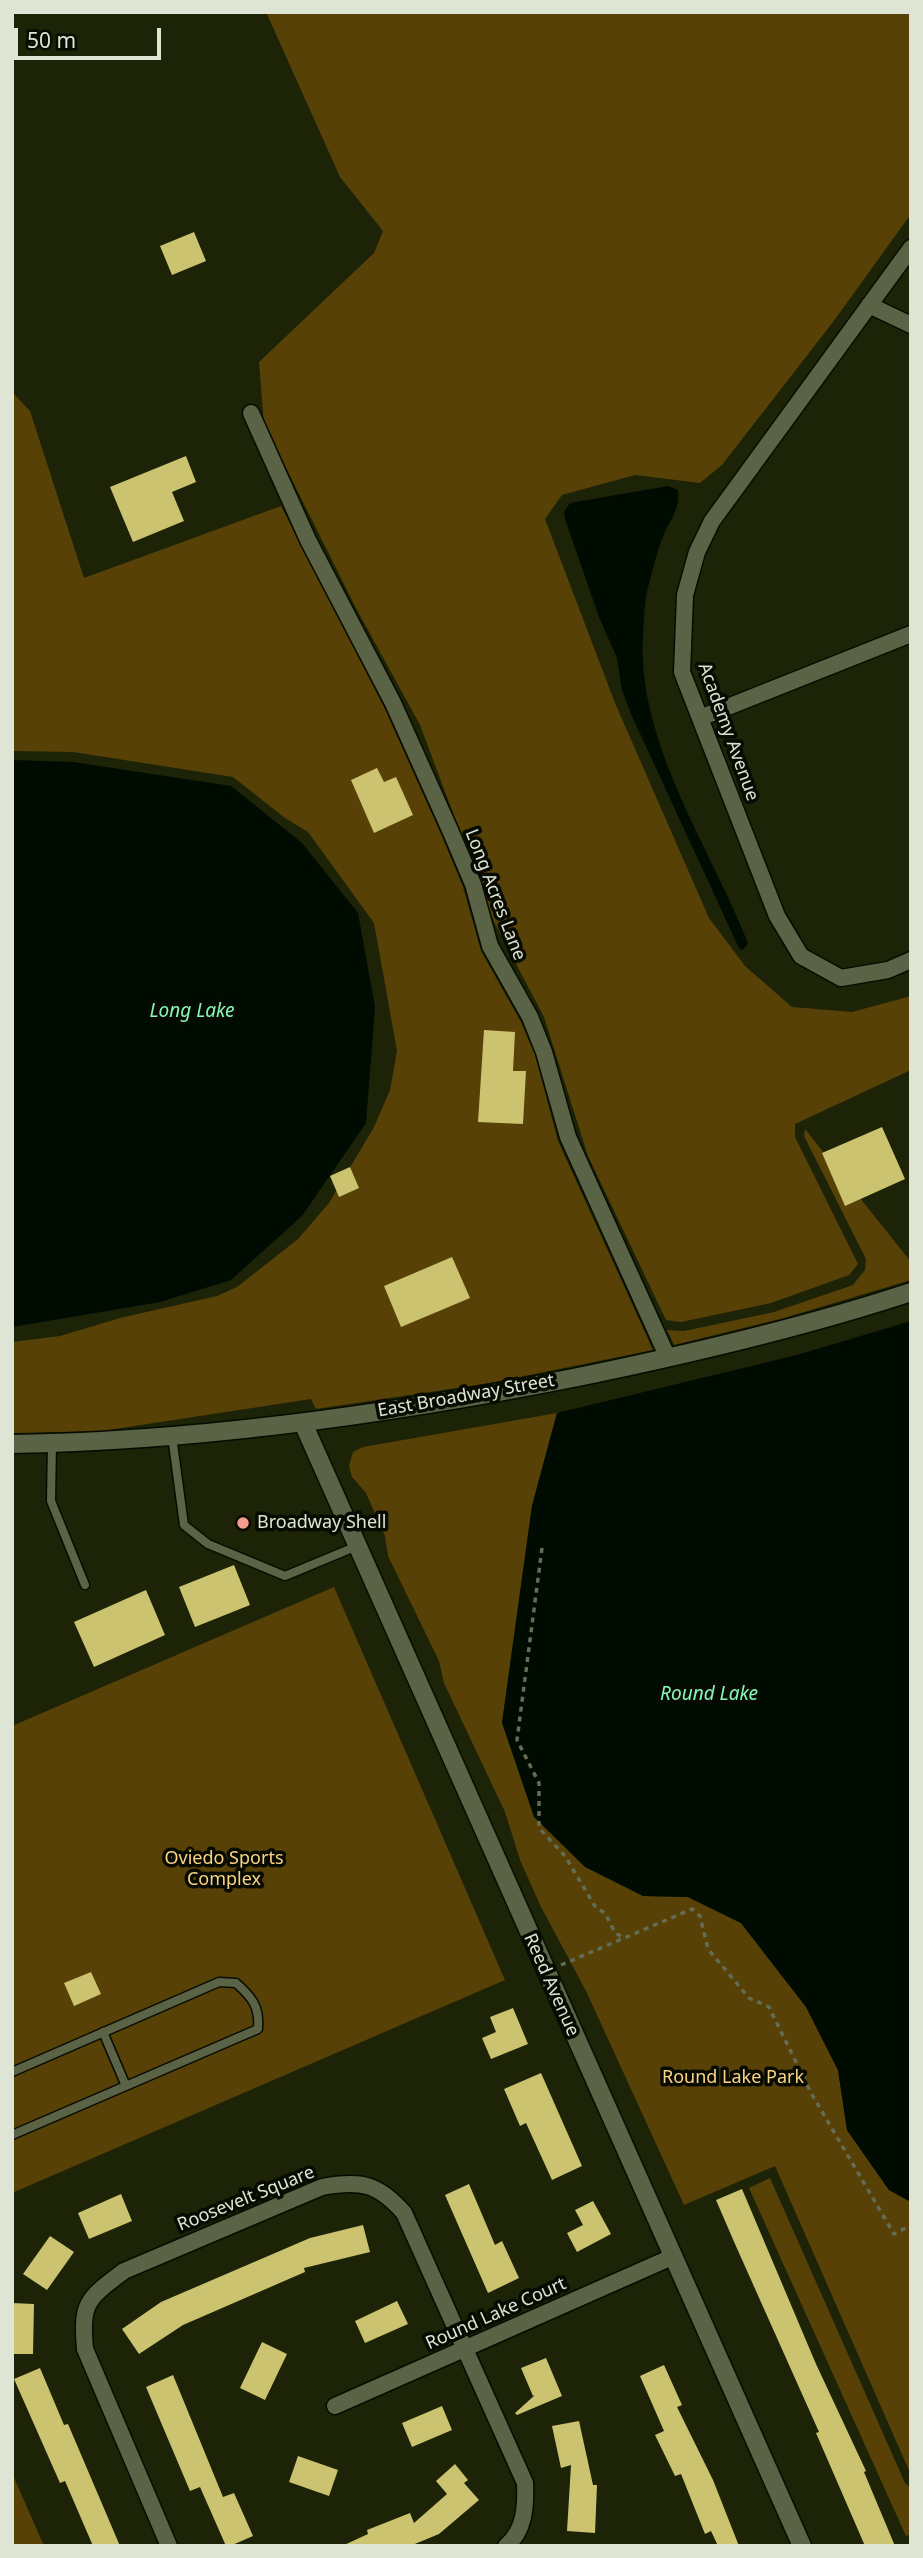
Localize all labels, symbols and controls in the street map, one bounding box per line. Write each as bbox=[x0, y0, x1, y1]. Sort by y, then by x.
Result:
scale bar bbox=[18, 14, 164, 58]
text: 50 m bbox=[27, 26, 76, 54]
street label: Academy Avenue bbox=[693, 660, 763, 804]
street label: Long Acres Lane bbox=[460, 826, 530, 964]
water label: Long Lake bbox=[149, 1001, 235, 1023]
street label: East Broadway Street bbox=[376, 1370, 556, 1422]
place label: Broadway Shell bbox=[257, 1512, 386, 1534]
marker: Broadway Shell bbox=[235, 1515, 251, 1531]
water label: Round Lake bbox=[660, 1684, 758, 1706]
park label: Oviedo Sports Complex bbox=[164, 1848, 284, 1890]
street label: Reed Avenue bbox=[519, 1930, 583, 2040]
park label: Round Lake Park bbox=[662, 2067, 804, 2089]
street label: Roosevelt Square bbox=[174, 2162, 318, 2236]
street label: Round Lake Court bbox=[422, 2273, 570, 2355]

